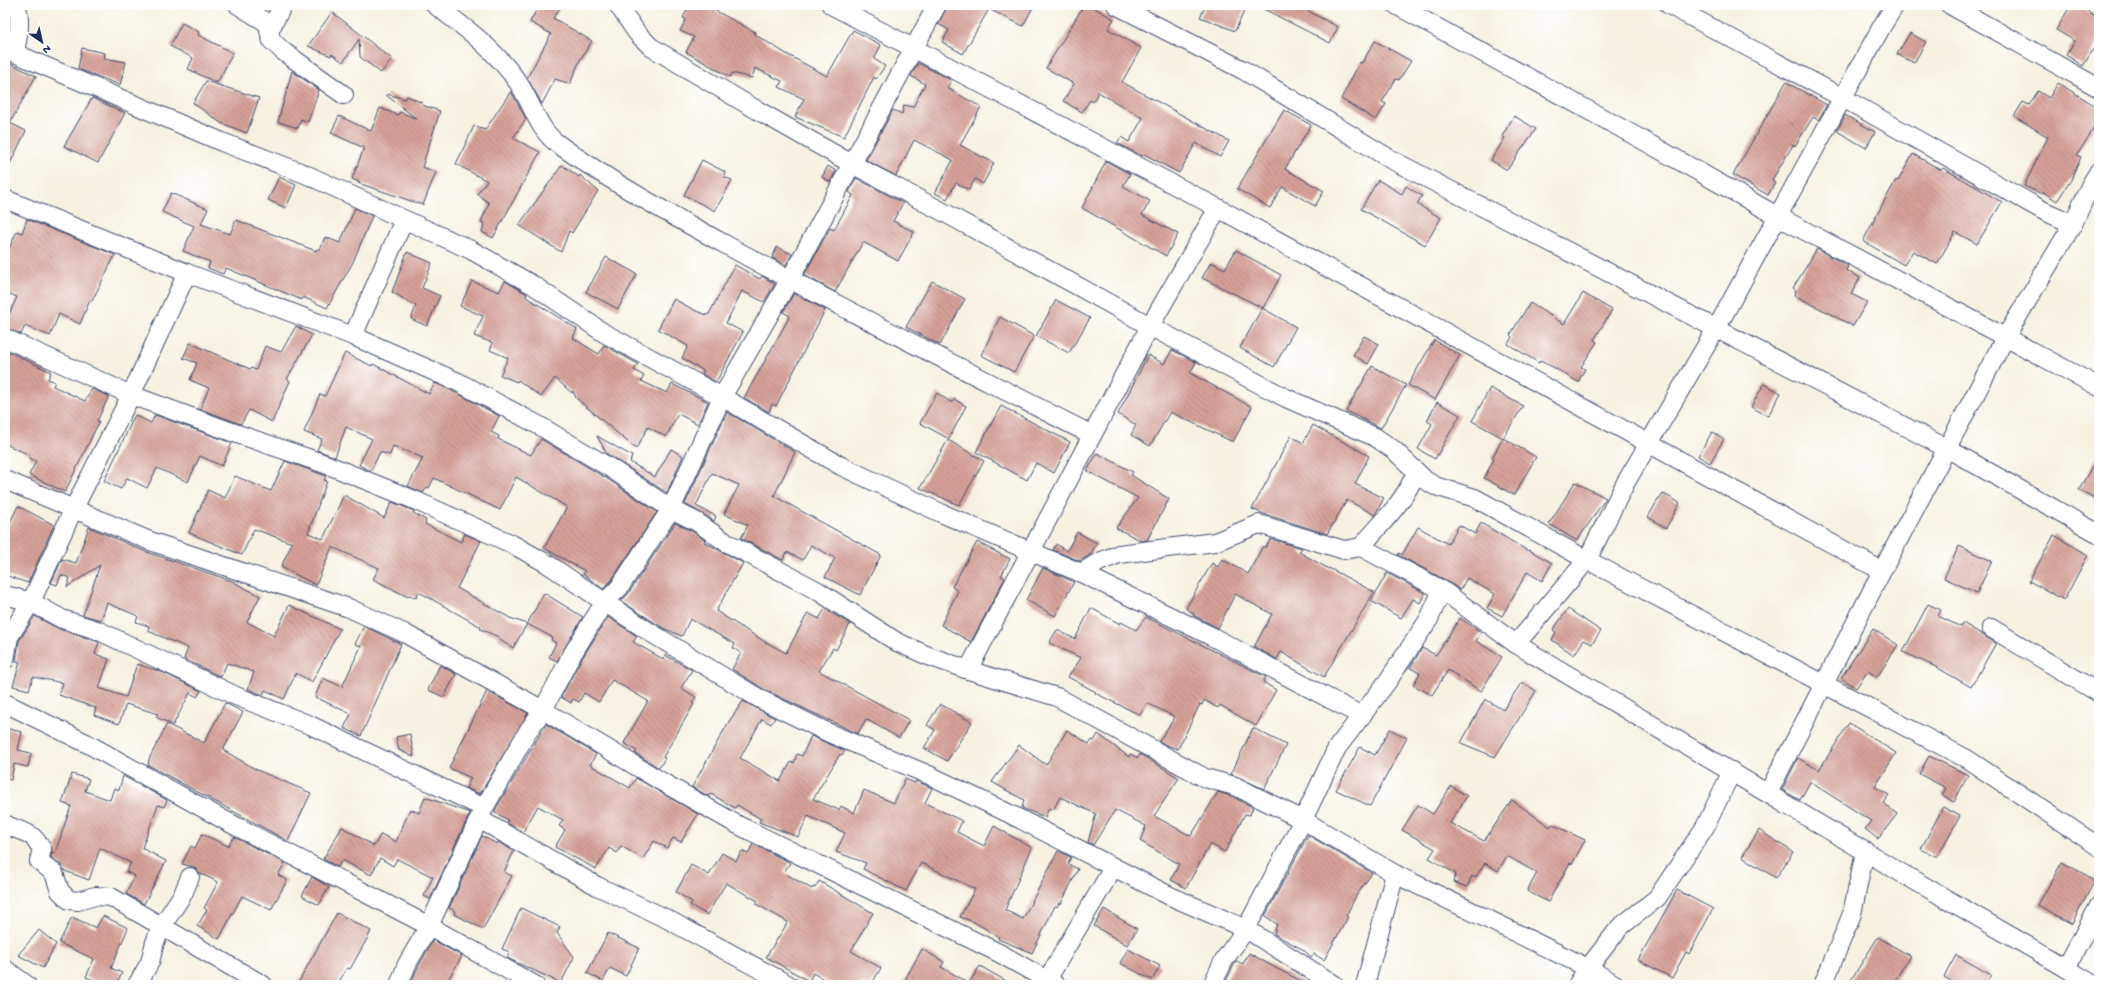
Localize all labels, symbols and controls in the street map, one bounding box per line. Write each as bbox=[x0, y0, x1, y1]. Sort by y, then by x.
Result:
north arrow bbox=[22, 22, 62, 62]
text: N bbox=[40, 42, 53, 56]

